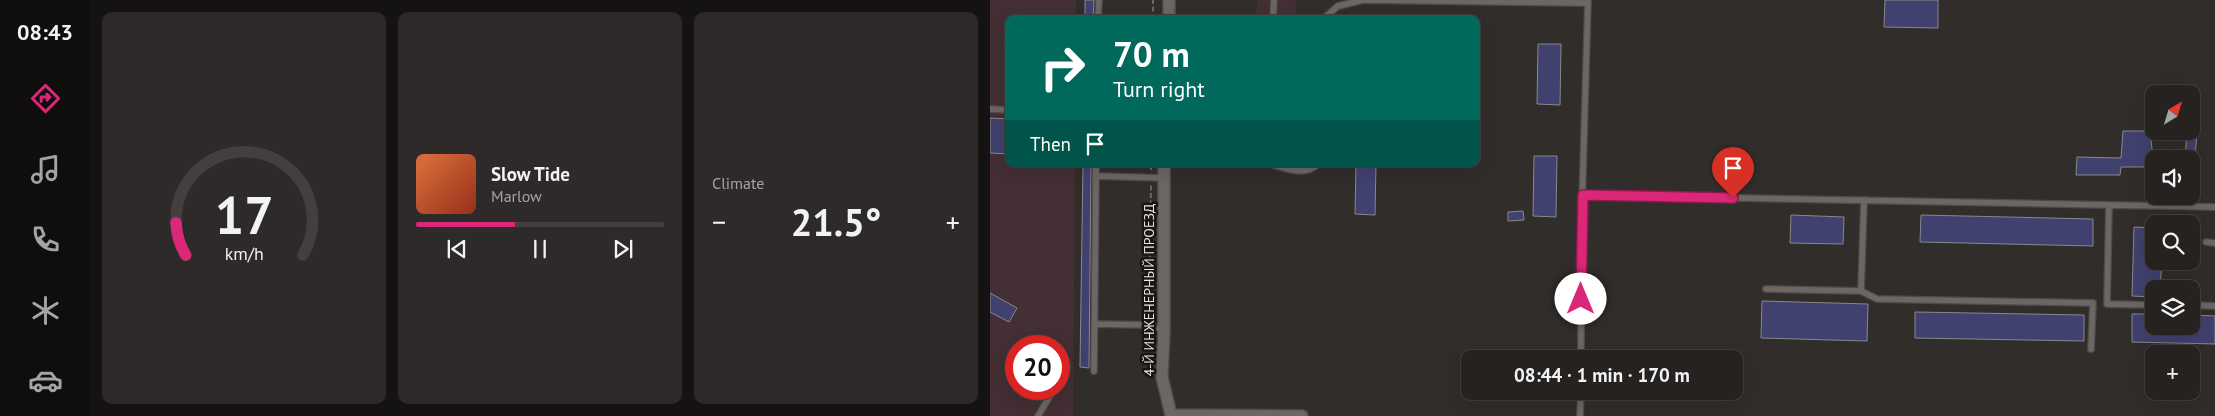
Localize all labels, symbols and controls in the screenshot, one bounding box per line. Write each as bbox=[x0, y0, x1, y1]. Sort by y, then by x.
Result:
text: 08:43 bbox=[17, 18, 73, 46]
text: 70 m bbox=[1113, 31, 1190, 77]
icon: right bbox=[1030, 35, 1095, 100]
text: Turn right bbox=[1113, 75, 1205, 103]
icon: directions bbox=[28, 81, 63, 116]
north arrow bbox=[2145, 85, 2200, 140]
map controls bbox=[2145, 85, 2200, 400]
icon: arrive bbox=[1081, 130, 1109, 158]
text: Then bbox=[1030, 132, 1071, 156]
pin bbox=[1712, 147, 1754, 198]
button: sound bbox=[2145, 150, 2200, 205]
icon: music bbox=[28, 152, 63, 187]
icon: arrive bbox=[1719, 154, 1747, 182]
text: Slow Tide bbox=[491, 162, 570, 186]
text: Climate bbox=[712, 173, 764, 193]
text: 17 bbox=[215, 181, 273, 248]
text: Marlow bbox=[491, 186, 542, 206]
text: 21.5° bbox=[791, 197, 881, 246]
text: − bbox=[712, 203, 726, 240]
text: + bbox=[946, 203, 960, 240]
street label: 4-Й ИНЖЕНЕРНЫЙ ПРОЕЗД bbox=[1140, 204, 1158, 376]
button: search bbox=[2145, 215, 2200, 270]
icon: phone bbox=[28, 222, 63, 257]
icon: previous bbox=[443, 235, 471, 263]
icon: pause bbox=[526, 235, 554, 263]
icon: next bbox=[609, 235, 637, 263]
text: km/h bbox=[224, 242, 264, 265]
position arrow bbox=[1554, 272, 1606, 324]
button: layers bbox=[2145, 280, 2200, 335]
icon: climate bbox=[28, 293, 63, 328]
speed limit sign: 20 bbox=[1005, 335, 1070, 400]
button: + bbox=[2145, 345, 2200, 400]
icon: car bbox=[28, 363, 63, 398]
text: 08:44 · 1 min · 170 m bbox=[1514, 363, 1690, 387]

